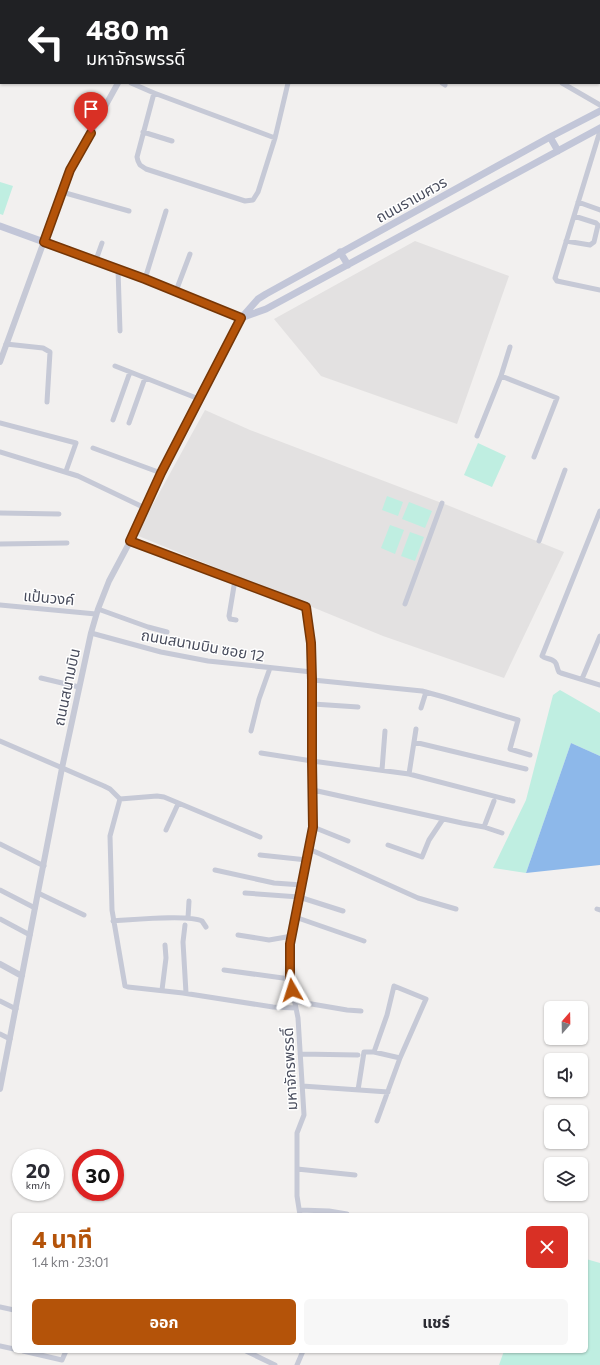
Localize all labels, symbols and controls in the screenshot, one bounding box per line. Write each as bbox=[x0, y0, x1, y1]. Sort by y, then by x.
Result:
text: 480 m bbox=[86, 12, 169, 46]
icon: left bbox=[20, 16, 72, 68]
text: มหาจักรพรรดิ์ bbox=[86, 47, 185, 69]
pin bbox=[74, 92, 108, 133]
icon: arrive bbox=[80, 98, 102, 120]
street label: ถนนราเมศวร bbox=[372, 172, 450, 226]
street label: แป้นวงค์ bbox=[23, 586, 75, 608]
street label: ถนนสนามบิน ซอย 12 bbox=[140, 625, 266, 665]
street label: ถนนสนามบิน bbox=[49, 647, 83, 727]
position arrow bbox=[271, 969, 313, 1011]
north arrow bbox=[544, 1001, 588, 1045]
map controls bbox=[544, 1001, 588, 1201]
street label: มหาจักรพรรดิ์ bbox=[278, 1027, 300, 1111]
button: sound bbox=[544, 1053, 588, 1097]
button: search bbox=[544, 1105, 588, 1149]
speed limit sign: 30 bbox=[72, 1149, 124, 1201]
button: layers bbox=[544, 1157, 588, 1201]
text: 20 bbox=[26, 1158, 50, 1182]
text: km/h bbox=[26, 1179, 50, 1191]
text: 4 นาที bbox=[32, 1224, 93, 1253]
button: close bbox=[526, 1226, 568, 1268]
text: 1.4 km · 23:01 bbox=[32, 1254, 109, 1270]
button: ออก bbox=[32, 1299, 296, 1345]
button: แชร์ bbox=[304, 1299, 568, 1345]

